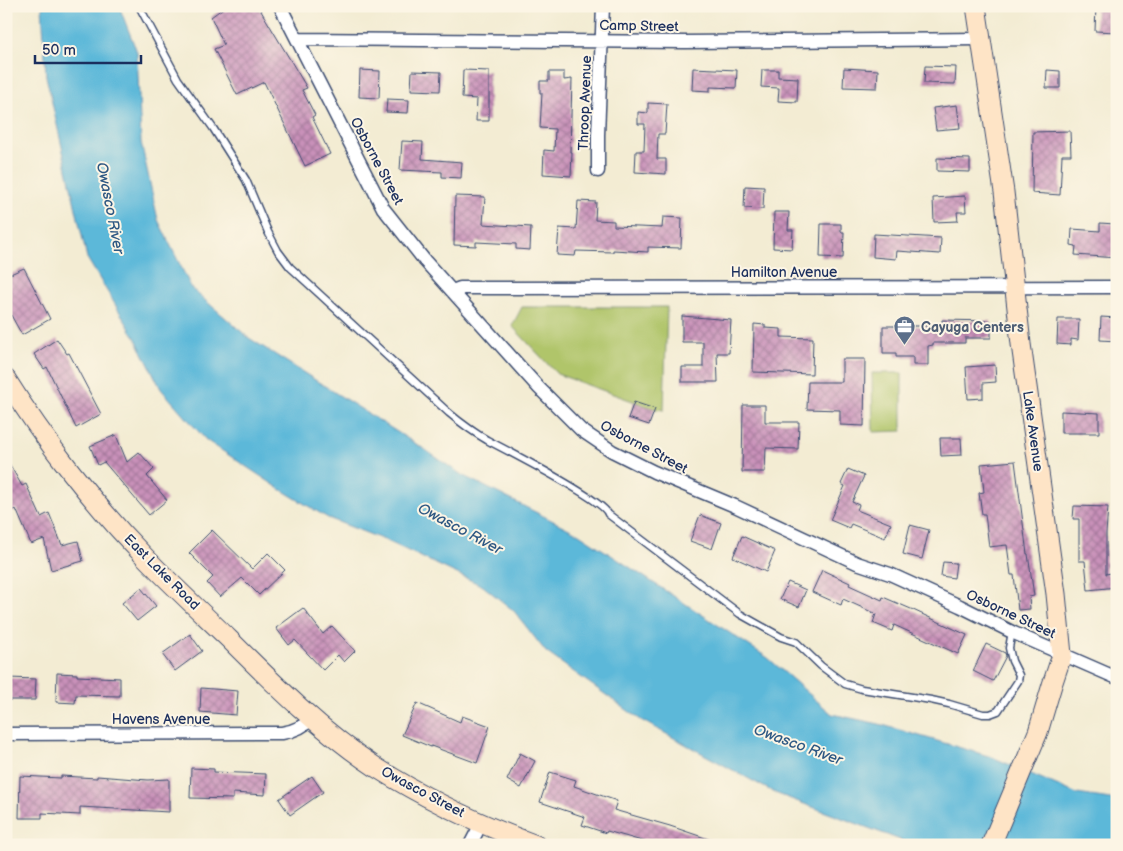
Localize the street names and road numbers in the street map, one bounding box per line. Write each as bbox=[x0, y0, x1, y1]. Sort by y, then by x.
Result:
street label: Camp Street bbox=[599, 17, 680, 35]
street label: Throop Avenue bbox=[575, 55, 595, 151]
street label: Osborne Street bbox=[347, 114, 408, 208]
street label: Hamilton Avenue bbox=[731, 264, 837, 281]
street label: Lake Avenue bbox=[1019, 390, 1047, 472]
street label: Osborne Street bbox=[597, 417, 691, 478]
street label: East Lake Road bbox=[121, 531, 203, 613]
street label: Osborne Street bbox=[964, 586, 1059, 642]
street label: Havens Avenue bbox=[112, 711, 210, 728]
street label: Owasco Street bbox=[378, 763, 468, 821]

